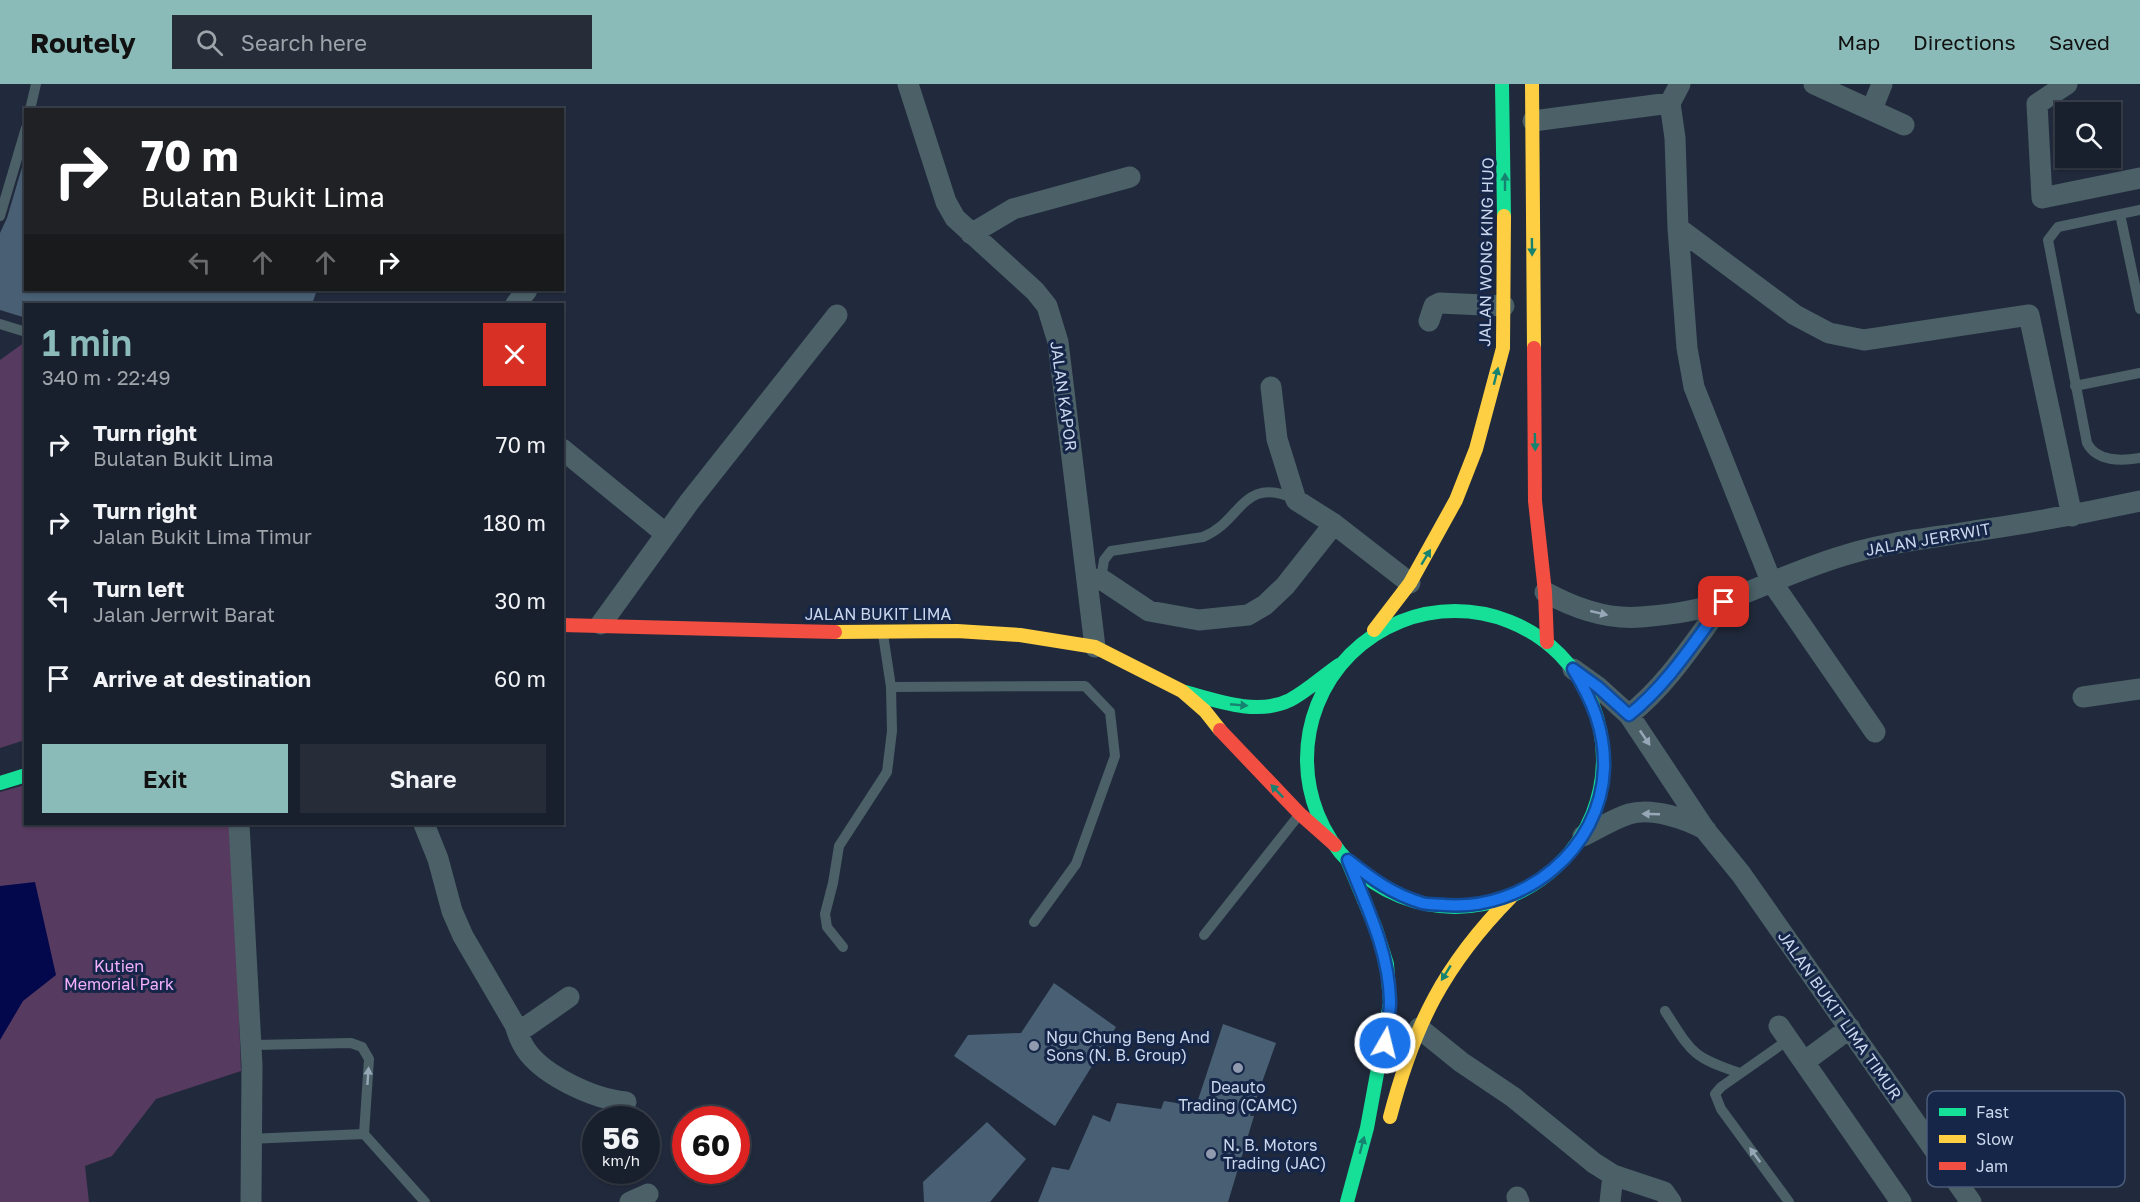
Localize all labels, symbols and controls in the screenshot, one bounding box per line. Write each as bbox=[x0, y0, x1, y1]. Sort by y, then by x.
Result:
search box bbox=[172, 15, 592, 69]
text: Routely bbox=[30, 26, 136, 59]
icon: search bbox=[193, 26, 226, 59]
text: Search here bbox=[241, 29, 367, 56]
text: Map bbox=[1837, 29, 1880, 55]
text: Directions bbox=[1913, 29, 2016, 55]
text: Saved bbox=[2049, 29, 2110, 55]
map controls bbox=[2055, 102, 2121, 168]
button: search bbox=[2055, 102, 2121, 168]
text: 70 m bbox=[141, 130, 238, 180]
icon: right bbox=[42, 132, 120, 210]
street label: JALAN WONG KING HUO bbox=[1474, 157, 1498, 347]
one-way arrow bbox=[1500, 172, 1509, 191]
text: Bulatan Bukit Lima bbox=[141, 181, 385, 213]
one-way arrow bbox=[1528, 238, 1537, 257]
icon: left bbox=[183, 246, 216, 279]
icon: ahead bbox=[246, 246, 279, 279]
icon: ahead bbox=[309, 246, 342, 279]
icon: right bbox=[372, 246, 405, 279]
text: 1 min bbox=[42, 321, 132, 364]
button: close bbox=[483, 323, 546, 386]
street label: JALAN KAPOR bbox=[1046, 340, 1082, 452]
text: 340 m · 22:49 bbox=[42, 365, 171, 389]
one-way arrow bbox=[1492, 367, 1502, 385]
text: Turn right bbox=[93, 419, 197, 446]
icon: right bbox=[42, 428, 75, 461]
text: 70 m bbox=[496, 431, 546, 458]
one-way arrow bbox=[1530, 433, 1540, 452]
text: Bulatan Bukit Lima bbox=[93, 446, 274, 470]
text: Turn right bbox=[93, 497, 197, 524]
icon: right bbox=[42, 506, 75, 539]
text: 180 m bbox=[483, 509, 546, 536]
street label: JALAN JERRWIT bbox=[1864, 518, 1992, 560]
text: Jalan Bukit Lima Timur bbox=[93, 524, 312, 548]
one-way arrow bbox=[1421, 548, 1431, 565]
text: Turn left bbox=[93, 575, 184, 602]
pin bbox=[1698, 576, 1749, 627]
icon: left bbox=[42, 584, 75, 617]
icon: arrive bbox=[1707, 585, 1740, 618]
text: 30 m bbox=[495, 587, 546, 614]
text: Jalan Jerrwit Barat bbox=[93, 602, 275, 626]
street label: JALAN BUKIT LIMA bbox=[805, 604, 952, 624]
one-way arrow bbox=[1590, 609, 1609, 618]
icon: arrive bbox=[42, 662, 75, 695]
text: Arrive at destination bbox=[93, 665, 311, 692]
text: 60 m bbox=[494, 665, 546, 692]
one-way arrow bbox=[1230, 700, 1249, 710]
one-way arrow bbox=[1639, 730, 1651, 746]
button: Exit bbox=[42, 744, 288, 813]
button: Share bbox=[300, 744, 546, 813]
one-way arrow bbox=[1270, 784, 1284, 799]
one-way arrow bbox=[1642, 809, 1661, 818]
street label: JALAN BUKIT LIMA TIMUR bbox=[1774, 927, 1906, 1104]
park label: Kutien Memorial Park bbox=[64, 956, 174, 994]
one-way arrow bbox=[1440, 965, 1451, 981]
position arrow bbox=[1353, 1011, 1417, 1075]
place label: Ngu Chung Beng And Sons (N. B. Group) bbox=[1046, 1027, 1210, 1065]
marker: Ngu Chung Beng And Sons (N. B. Group) bbox=[1027, 1039, 1041, 1053]
marker: Deauto Trading (CAMC) bbox=[1231, 1061, 1245, 1075]
one-way arrow bbox=[363, 1066, 373, 1085]
place label: Deauto Trading (CAMC) bbox=[1178, 1077, 1298, 1115]
legend bbox=[1927, 1091, 2125, 1187]
text: Fast bbox=[1976, 1102, 2009, 1122]
speed limit sign: 60 bbox=[672, 1106, 750, 1184]
text: 56 bbox=[602, 1120, 640, 1156]
text: Slow bbox=[1976, 1129, 2014, 1149]
place label: N. B. Motors Trading (JAC) bbox=[1223, 1135, 1326, 1173]
one-way arrow bbox=[1358, 1136, 1368, 1155]
marker: N. B. Motors Trading (JAC) bbox=[1204, 1147, 1218, 1161]
one-way arrow bbox=[1749, 1147, 1761, 1162]
text: km/h bbox=[602, 1151, 640, 1169]
text: Jam bbox=[1976, 1156, 2008, 1176]

